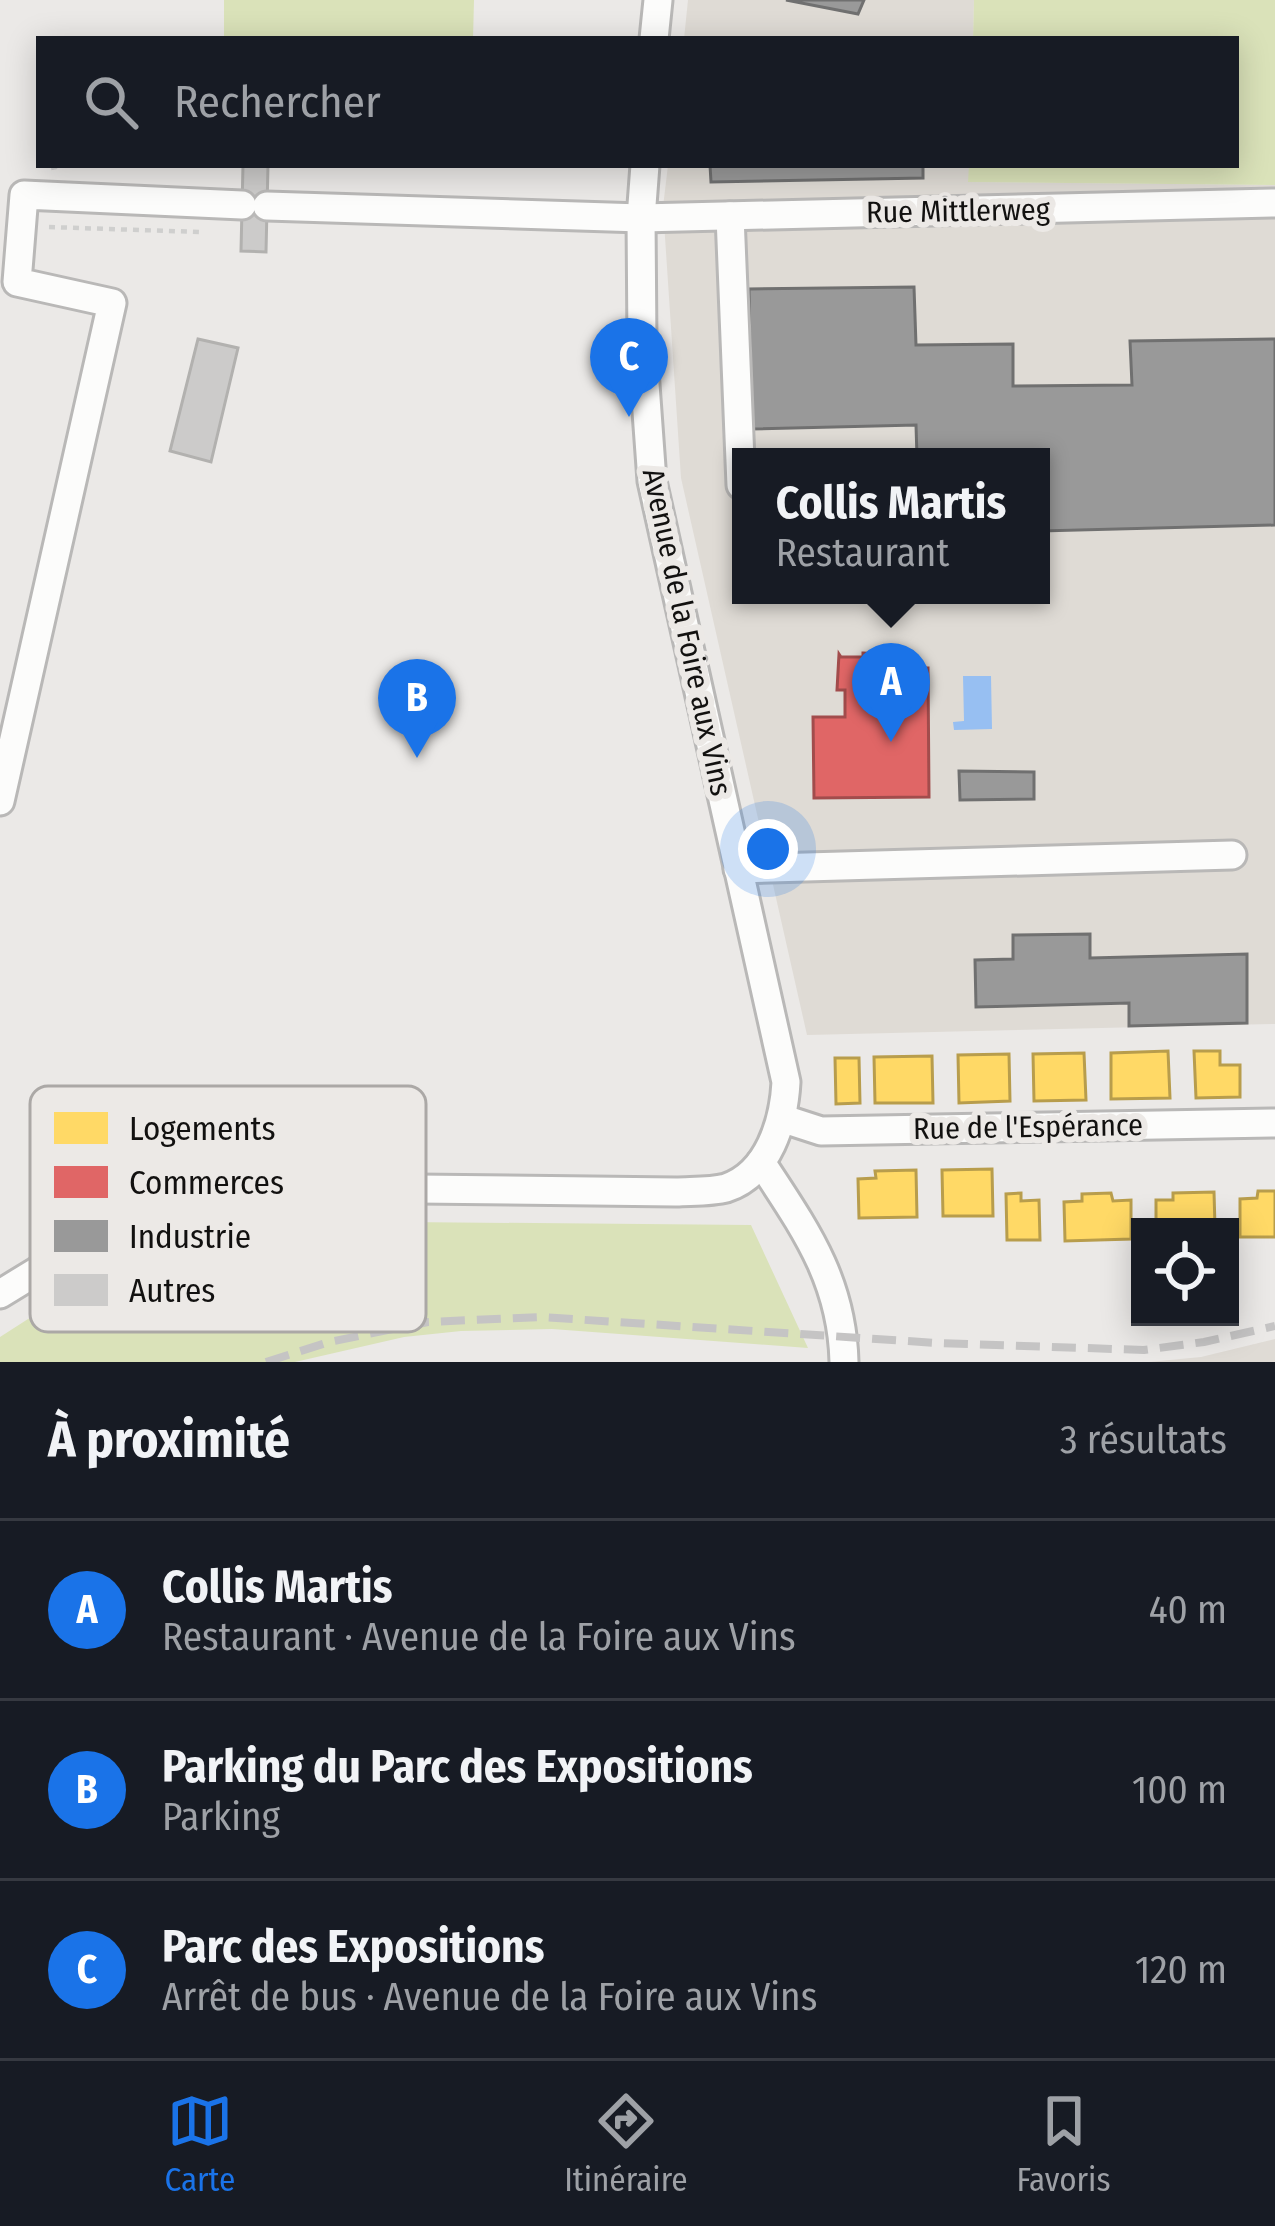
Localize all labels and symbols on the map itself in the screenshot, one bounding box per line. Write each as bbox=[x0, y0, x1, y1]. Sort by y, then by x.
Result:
street label: Rue Mittlerweg bbox=[866, 191, 1051, 231]
pin: C bbox=[590, 318, 668, 417]
street label: Avenue de la Foire aux Vins bbox=[635, 465, 739, 799]
pin: A bbox=[852, 643, 930, 742]
pin: B bbox=[378, 659, 456, 758]
your location bbox=[738, 819, 798, 879]
legend bbox=[30, 1086, 426, 1332]
street label: Rue de l'Espérance bbox=[913, 1107, 1143, 1147]
text: Logements bbox=[129, 1109, 276, 1149]
text: Commerces bbox=[129, 1163, 284, 1203]
text: Industrie bbox=[129, 1217, 251, 1257]
text: Autres bbox=[129, 1271, 215, 1311]

